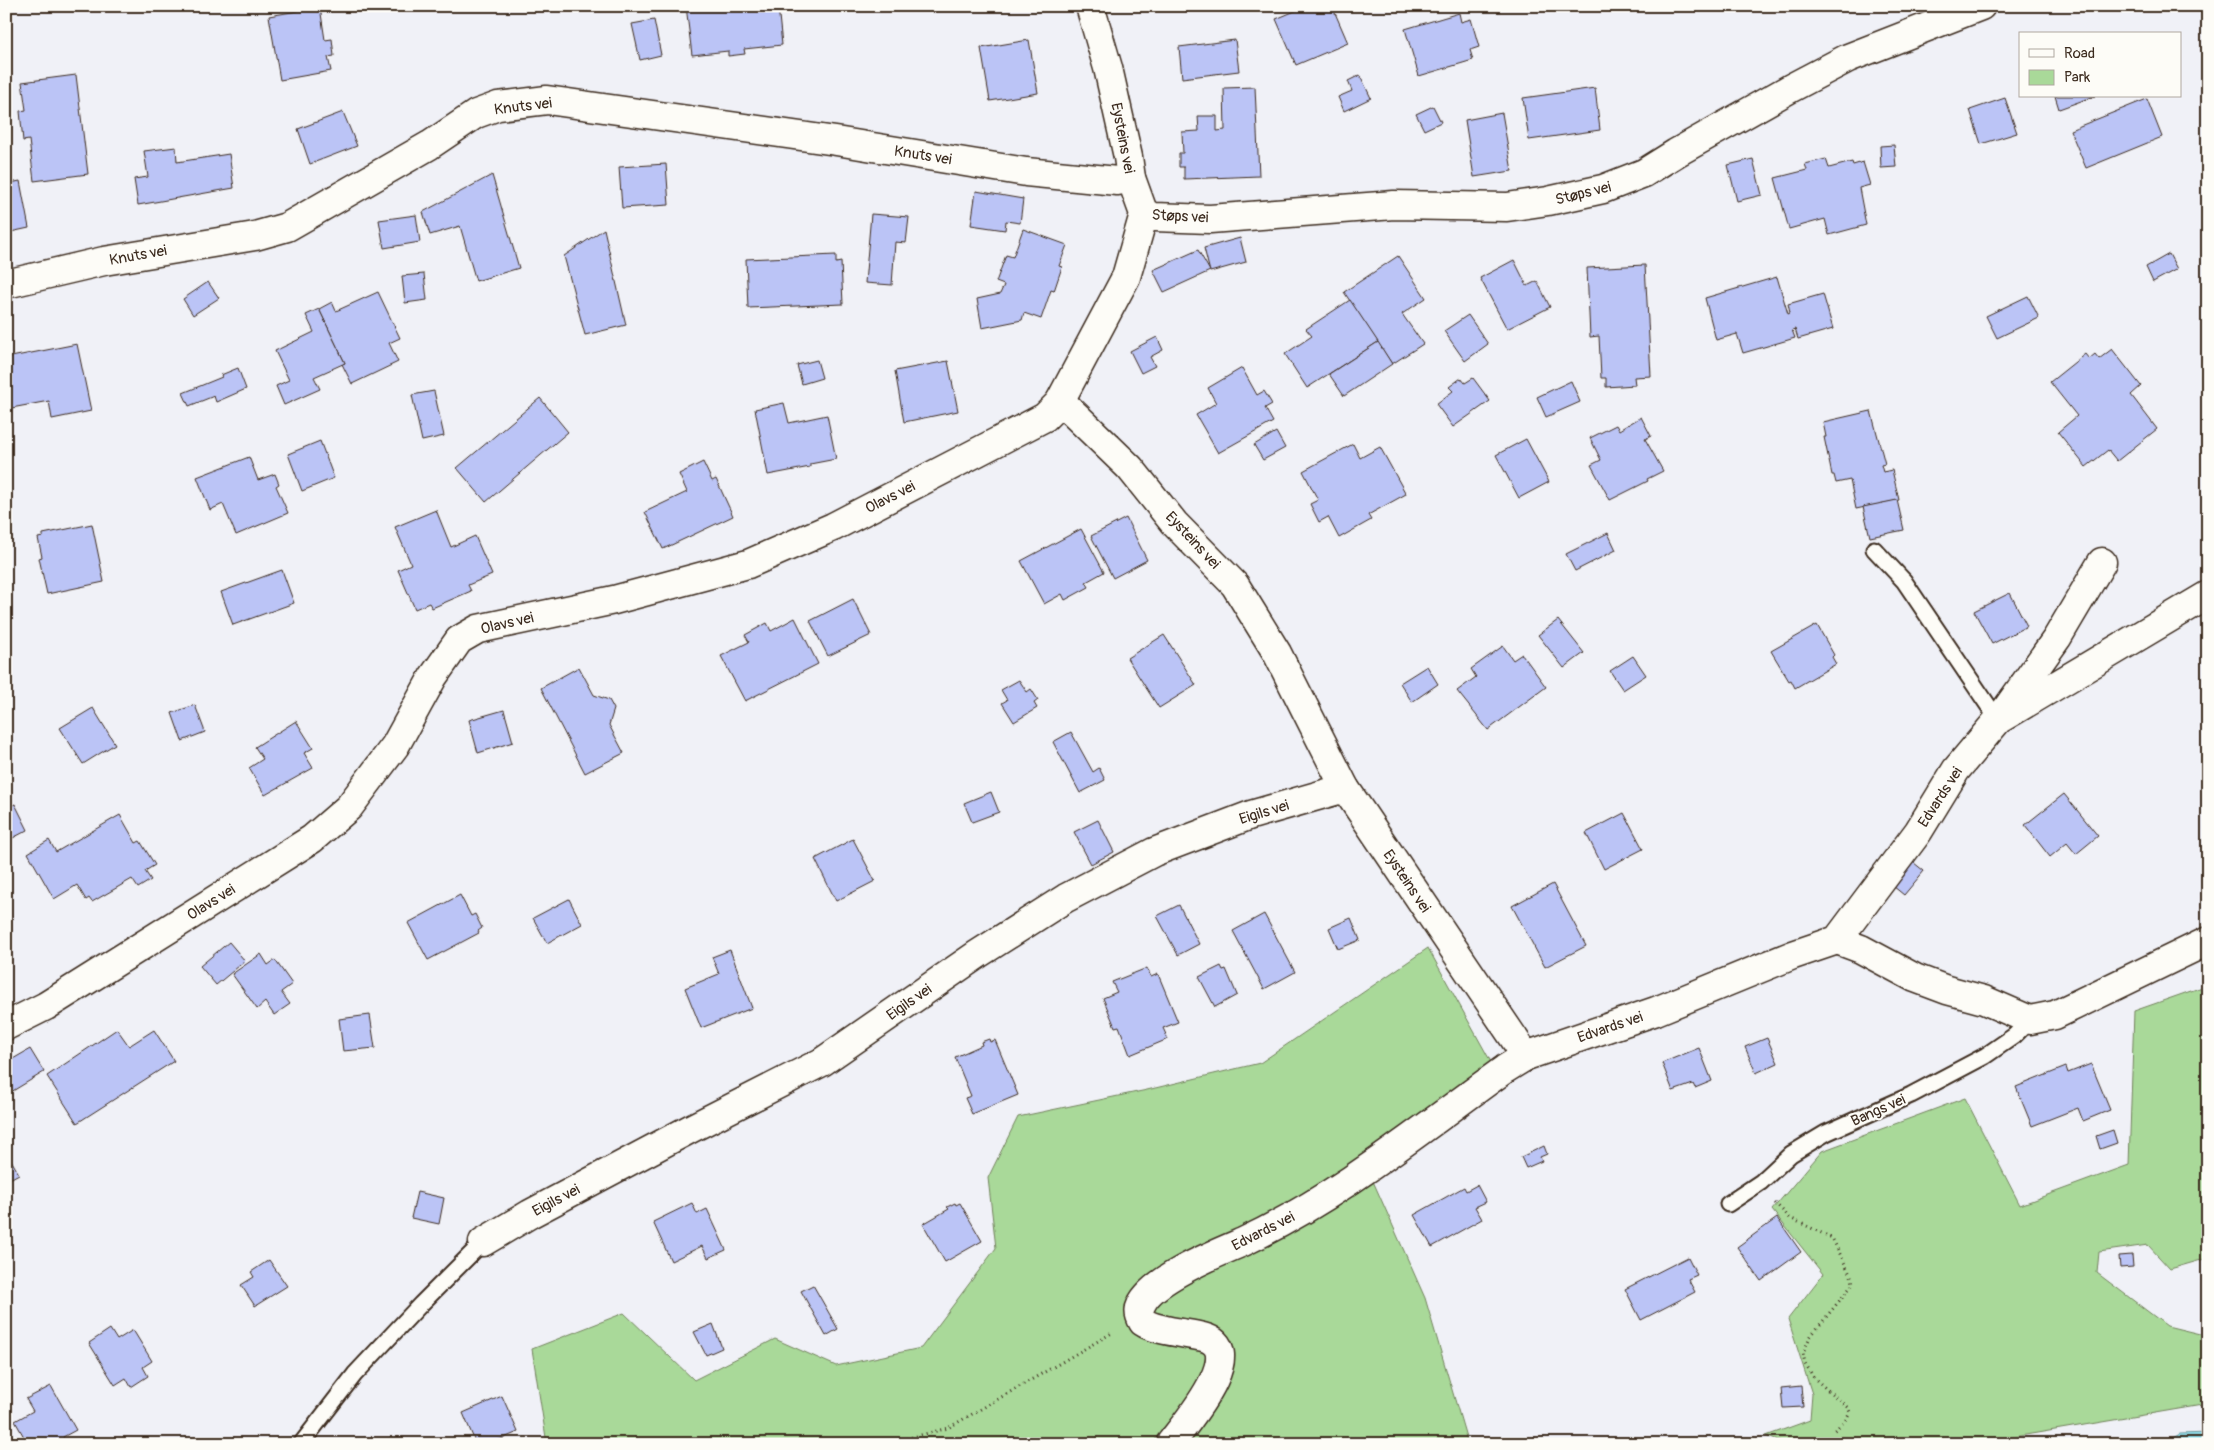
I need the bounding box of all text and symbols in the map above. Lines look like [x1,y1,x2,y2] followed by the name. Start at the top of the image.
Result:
[2019,32,2182,98] legend
[2064,44,2095,63] text: Road
[2064,68,2091,87] text: Park
[493,93,553,119] street label: Knuts vei
[1106,101,1139,175] street label: Eysteins vei
[893,142,953,169] street label: Knuts vei
[1553,177,1613,210] street label: Støps vei
[1151,206,1209,227] street label: Støps vei
[108,241,169,270] street label: Knuts vei
[862,477,919,518] street label: Olavs vei
[1161,508,1224,573] street label: Eysteins vei
[479,608,536,639] street label: Olavs vei
[1914,763,1967,831] street label: Edvards vei
[1237,796,1292,829] street label: Eigils vei
[1379,846,1435,917] street label: Eysteins vei
[183,880,239,925] street label: Olavs vei
[883,980,936,1025] street label: Eigils vei
[1575,1007,1646,1048] street label: Edvards vei
[1848,1090,1909,1131] street label: Bangs vei
[529,1180,584,1221] street label: Eigils vei
[1229,1207,1298,1255] street label: Edvards vei

